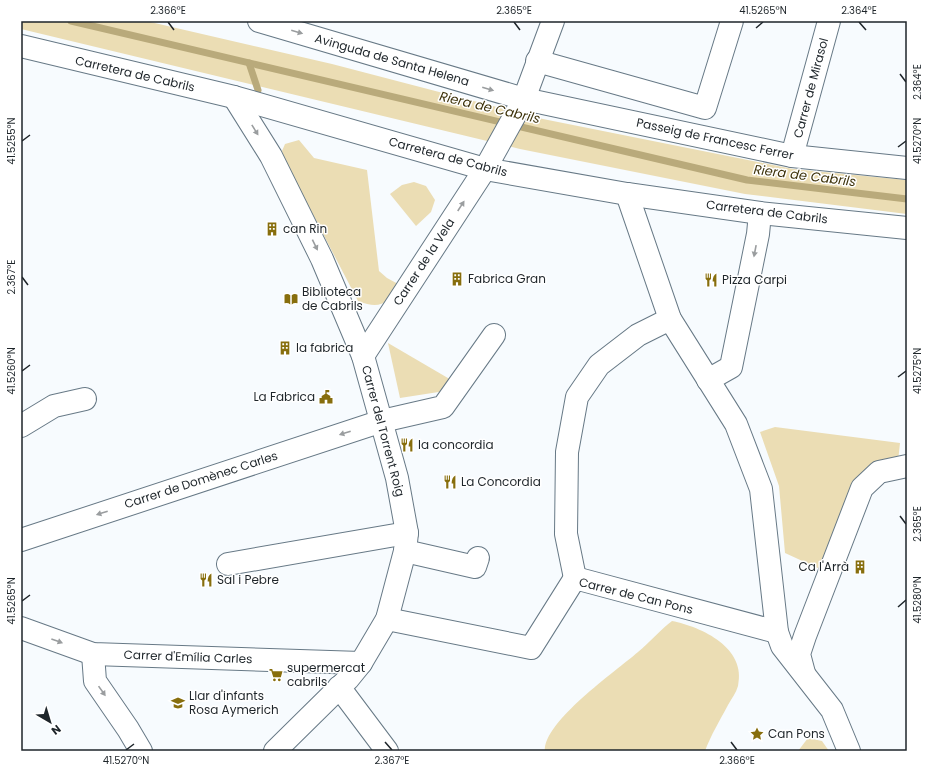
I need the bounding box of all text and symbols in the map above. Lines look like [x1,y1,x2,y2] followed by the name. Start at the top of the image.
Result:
[150,3,186,18] text: 2.366°E
[496,3,532,18] text: 2.365°E
[739,3,787,18] text: 41.5265°N
[841,3,877,18] text: 2.364°E
[291,29,303,35] one-way arrow
[313,29,471,90] street label: Avinguda de Santa Helena
[789,36,832,140] street label: Carrer de Mirasol
[74,51,197,96] street label: Carretera de Cabrils
[910,64,925,100] text: 2.364°E
[483,86,495,92] one-way arrow
[438,87,542,128] water label: Riera de Cabrils
[635,114,796,164] street label: Passeig de Francesc Ferrer
[4,117,19,165] text: 41.5255°N
[910,118,925,164] text: 41.5270°N
[251,124,258,136] one-way arrow
[387,132,509,181] street label: Carretera de Cabrils
[753,160,857,191] water label: Riera de Cabrils
[705,196,829,227] street label: Carretera de Cabrils
[457,201,465,211] one-way arrow
[389,215,458,309] street label: Carrer de la Vela
[283,220,327,237] place label: can Rin
[264,221,280,237] building icon: can Rin
[312,239,318,251] one-way arrow
[751,245,757,258] one-way arrow
[4,260,19,294] text: 2.367°E
[468,270,546,287] place label: Fabrica Gran
[449,271,465,287] building icon: Fabrica Gran
[722,271,787,288] place label: Pizza Carpi
[703,272,719,288] restaurant icon: Pizza Carpi
[302,283,363,314] place label: Biblioteca de Cabrils
[283,291,299,307] library icon: Biblioteca de Cabrils
[296,339,353,356] place label: la fabrica
[277,340,293,356] building icon: la fabrica
[4,347,19,395] text: 41.5260°N
[910,348,925,394] text: 41.5275°N
[358,363,409,498] street label: Carrer del Torrent Roig
[253,388,315,405] place label: La Fabrica
[318,389,334,405] public building icon: La Fabrica
[338,430,350,436] one-way arrow
[418,436,494,453] place label: la concordia
[399,437,415,453] restaurant icon: la concordia
[122,447,280,512] street label: Carrer de Domènec Carles
[461,473,541,490] place label: La Concordia
[442,474,458,490] restaurant icon: La Concordia
[910,506,925,542] text: 2.365°E
[95,511,107,517] one-way arrow
[798,558,849,575] place label: Ca l'Arrà
[852,559,868,575] building icon: Ca l'Arrà
[217,571,279,588] place label: Sal i Pebre
[198,572,214,588] restaurant icon: Sal i Pebre
[577,573,695,618] street label: Carrer de Can Pons
[910,576,925,624] text: 41.5280°N
[4,577,19,625] text: 41.5265°N
[51,638,63,644] one-way arrow
[123,646,253,667] street label: Carrer d'Emília Carles
[287,659,365,690] place label: supermercat cabrils
[268,667,284,683] supermarket icon: supermercat cabrils
[98,686,106,696] one-way arrow
[189,687,279,718] place label: Llar d'infants Rosa Aymerich
[170,695,186,711] school or university icon: Llar d'infants Rosa Aymerich
[30,702,70,742] north arrow
[48,721,64,739] text: N
[768,725,825,742] place label: Can Pons
[749,726,765,742] place icon: Can Pons
[103,753,149,768] text: 41.5270°N
[375,753,409,768] text: 2.367°E
[719,753,755,768] text: 2.366°E

